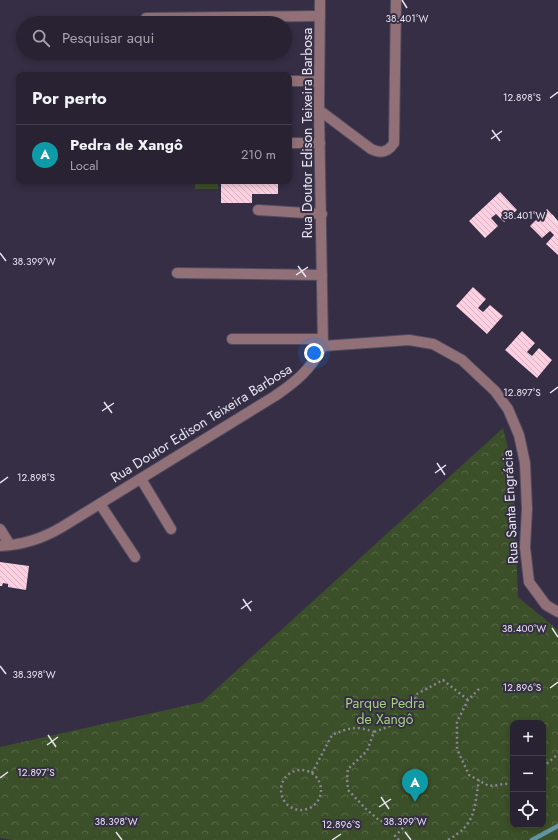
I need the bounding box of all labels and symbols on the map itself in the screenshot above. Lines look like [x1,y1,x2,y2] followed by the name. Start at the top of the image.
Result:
[386,11,428,26] text: 38.401°W
[297,28,317,238] street label: Rua Doutor Edison Teixeira Barbosa
[503,90,542,105] text: 12.898°S
[503,208,545,223] text: 38.401°W
[12,254,56,269] text: 38.399°W
[304,343,324,363] your location
[106,359,296,487] street label: Rua Doutor Edison Teixeira Barbosa
[503,385,541,400] text: 12.897°S
[497,450,523,564] street label: Rua Santa Engrácia
[17,470,56,485] text: 12.898°S
[502,621,546,636] text: 38.400°W
[12,667,56,682] text: 38.398°W
[503,680,542,695] text: 12.896°S
[345,693,425,729] park label: Parque Pedra de Xangô
[17,765,55,780] text: 12.897°S
[402,769,428,802] pin: A
[94,814,138,829] text: 38.398°W
[383,814,427,829] text: 38.399°W
[322,817,361,832] text: 12.896°S

